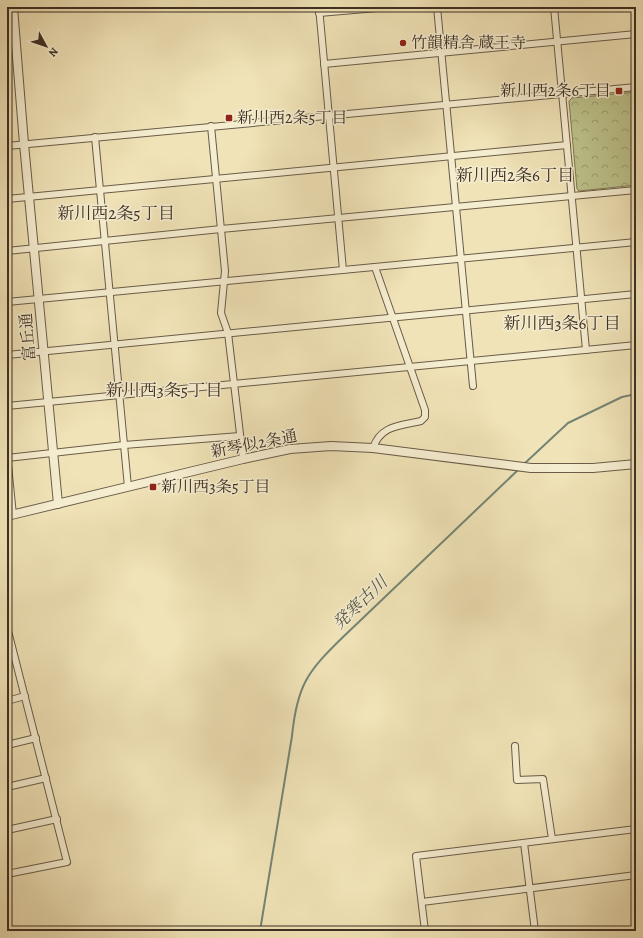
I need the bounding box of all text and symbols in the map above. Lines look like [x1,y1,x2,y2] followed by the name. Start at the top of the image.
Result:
[26,26,66,66] north arrow
[411,32,526,54] place label: 竹韻精舎 蔵王寺
[398,38,408,48] marker: 竹韻精舎 蔵王寺
[45,44,62,60] text: N
[500,80,611,102] place label: 新川西2条6丁目
[614,86,624,96] marker: 新川西2条6丁目
[237,107,347,129] place label: 新川西2条5丁目
[224,113,234,123] marker: 新川西2条5丁目
[456,164,574,187] district label: 新川西2条6丁目
[57,202,175,225] district label: 新川西2条5丁目
[15,312,41,362] street label: 富丘通
[504,312,620,335] district label: 新川西3条6丁目
[106,379,222,402] district label: 新川西3条5丁目
[209,425,299,463] street label: 新琴似2条通
[161,476,271,498] place label: 新川西3条5丁目
[148,482,158,492] marker: 新川西3条5丁目
[328,570,394,635] water label: 発寒古川

